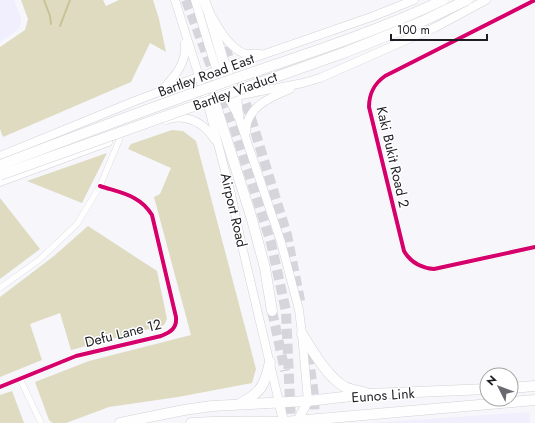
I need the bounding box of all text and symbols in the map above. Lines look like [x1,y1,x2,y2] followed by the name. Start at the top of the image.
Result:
[391,16,487,42] scale bar
[397,21,430,39] text: 100 m
[155,48,258,102] street label: Bartley Road East
[190,66,280,115] street label: Bartley Viaduct
[372,104,414,210] street label: Kaki Bukit Road 2
[216,171,252,249] street label: Airport Road
[83,314,163,352] street label: Defu Lane 12
[479,367,519,407] north arrow
[483,372,500,389] text: N
[351,383,416,407] street label: Eunos Link

